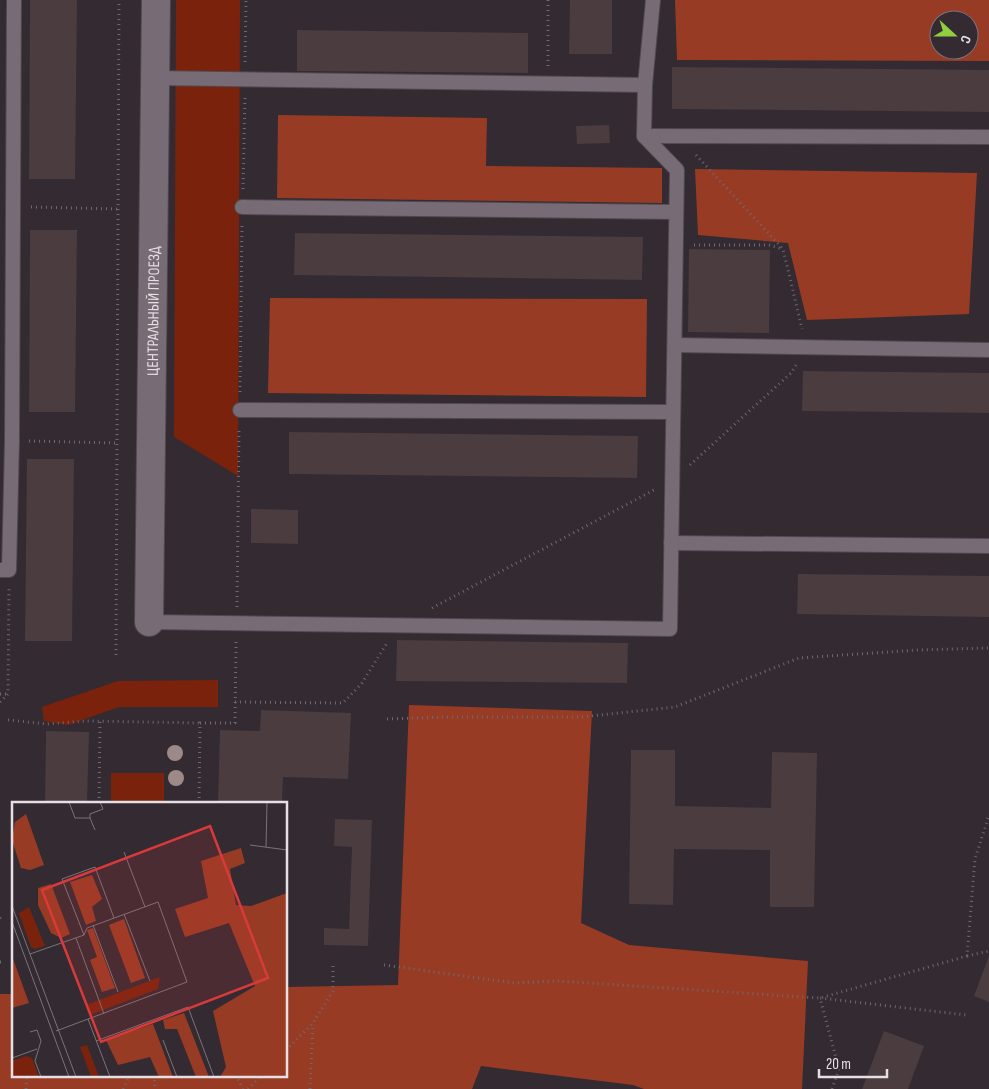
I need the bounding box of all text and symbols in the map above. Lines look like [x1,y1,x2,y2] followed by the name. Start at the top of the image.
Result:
[929,10,979,60] north arrow
[956,33,975,46] text: С
[144,246,164,376] street label: ЦЕНТРАЛЬНЫЙ ПРОЕЗД
[12,802,288,1076] inset map
[819,1046,886,1078] scale bar
[826,1055,851,1074] text: 20 m

